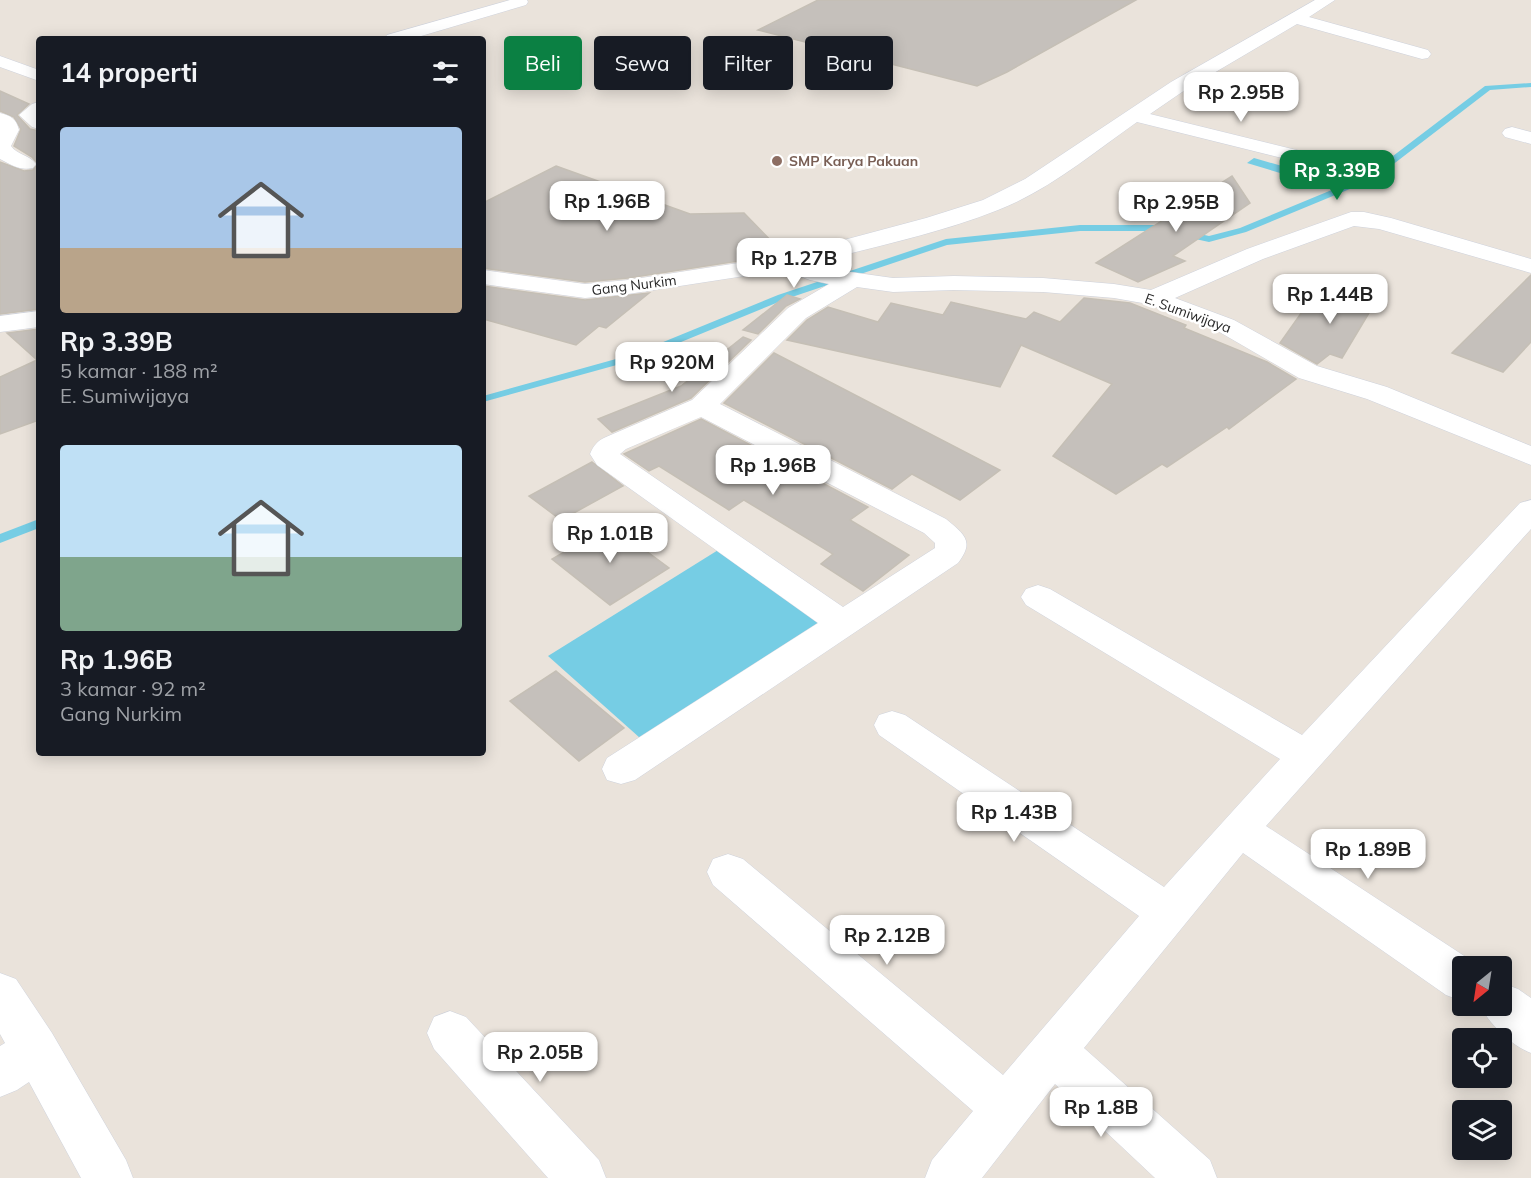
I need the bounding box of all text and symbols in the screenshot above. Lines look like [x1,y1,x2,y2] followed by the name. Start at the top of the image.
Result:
[504,36,582,90] chip: Beli
[594,36,691,90] chip: Sewa
[703,36,793,90] chip: Filter
[805,36,893,90] chip: Baru
[60,56,198,89] text: 14 properti
[429,56,462,89] icon: filters
[1179,72,1303,123] pin: Rp 2.95B
[1198,79,1284,104] text: Rp 2.95B
[1275,150,1399,201] pin: Rp 3.39B
[789,152,918,170] place label: SMP Karya Pakuan
[770,154,784,168] marker: SMP Karya Pakuan
[1294,157,1380,182] text: Rp 3.39B
[207,166,315,274] icon: home
[545,181,669,232] pin: Rp 1.96B
[1114,182,1238,233] pin: Rp 2.95B
[564,188,650,213] text: Rp 1.96B
[1133,189,1219,214] text: Rp 2.95B
[732,238,856,289] pin: Rp 1.27B
[751,245,837,270] text: Rp 1.27B
[591,271,677,299] street label: Gang Nurkim
[1268,274,1392,325] pin: Rp 1.44B
[1287,281,1373,306] text: Rp 1.44B
[1142,289,1234,337] street label: E. Sumiwijaya
[60,325,173,358] text: Rp 3.39B
[617,342,727,393] pin: Rp 920M
[629,349,715,374] text: Rp 920M
[60,358,218,383] text: 5 kamar · 188 m²
[60,383,189,408] text: E. Sumiwijaya
[711,445,835,496] pin: Rp 1.96B
[730,452,816,477] text: Rp 1.96B
[207,484,315,592] icon: home
[548,513,672,564] pin: Rp 1.01B
[567,520,653,545] text: Rp 1.01B
[60,643,173,676] text: Rp 1.96B
[60,676,206,701] text: 3 kamar · 92 m²
[60,701,182,726] text: Gang Nurkim
[952,792,1076,843] pin: Rp 1.43B
[971,799,1057,824] text: Rp 1.43B
[1306,829,1430,880] pin: Rp 1.89B
[1325,836,1411,861] text: Rp 1.89B
[825,915,949,966] pin: Rp 2.12B
[844,922,930,947] text: Rp 2.12B
[1452,956,1512,1016] north arrow
[1452,956,1512,1160] map controls
[1452,1028,1512,1088] button: locate
[478,1032,602,1083] pin: Rp 2.05B
[497,1039,583,1064] text: Rp 2.05B
[1046,1087,1156,1138] pin: Rp 1.8B
[1064,1094,1138,1119] text: Rp 1.8B
[1452,1100,1512,1160] button: layers

